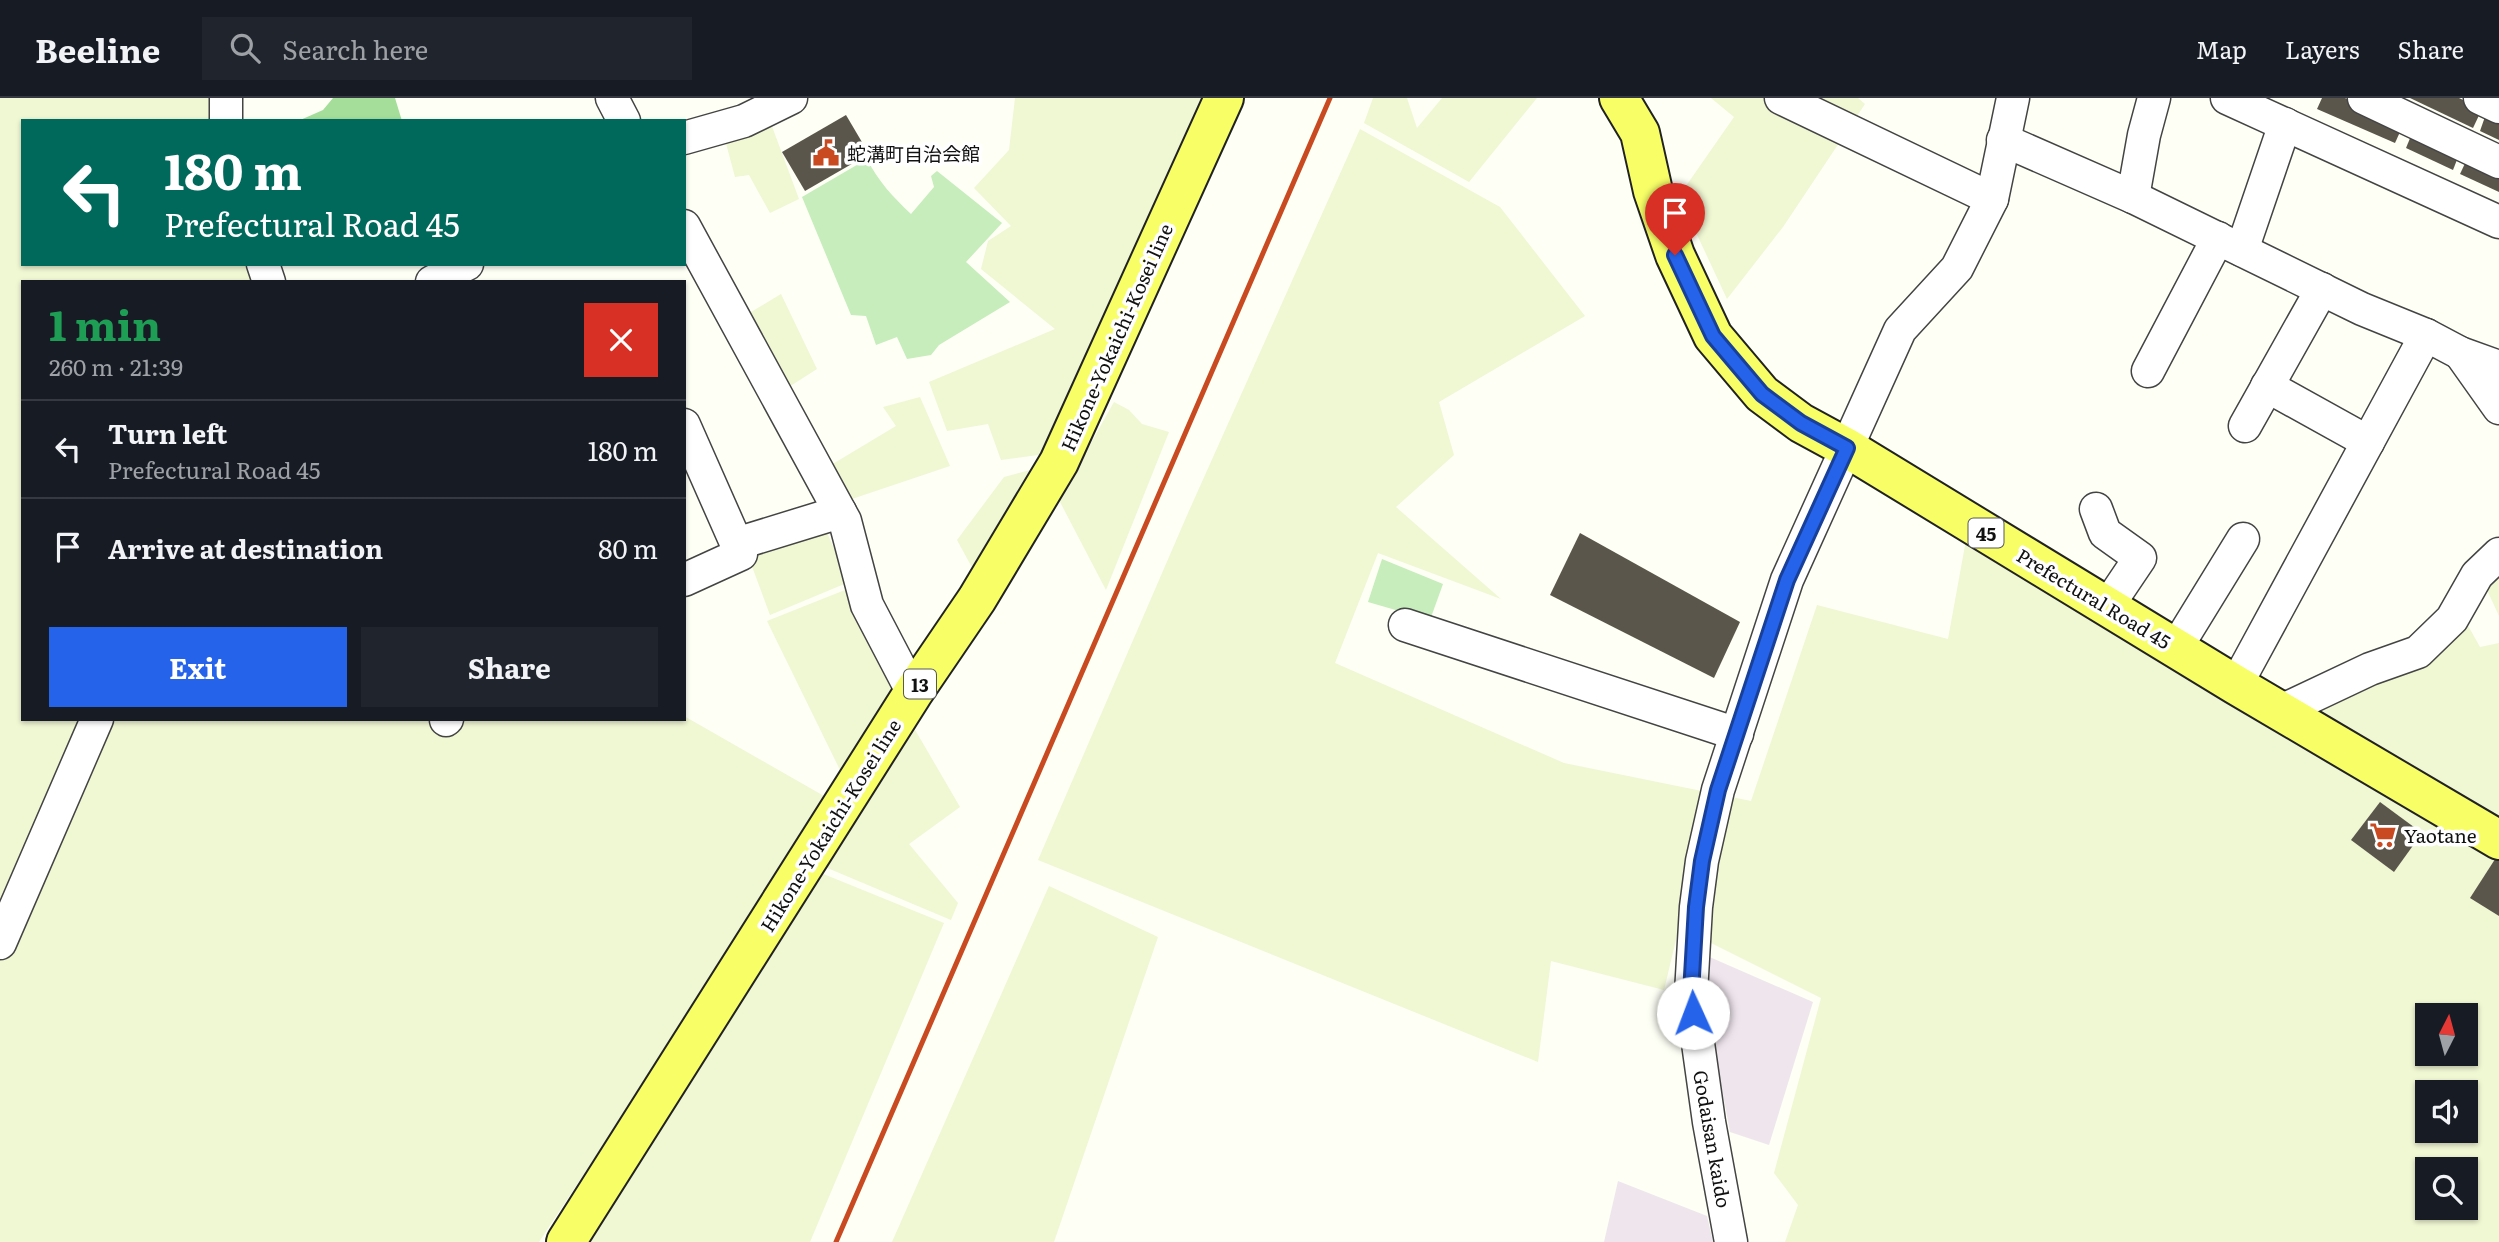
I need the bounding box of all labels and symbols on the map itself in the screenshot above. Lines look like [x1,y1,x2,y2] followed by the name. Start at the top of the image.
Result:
[811,138,841,168] public building icon: 蛇溝町自治会館
[847,139,980,167] place label: 蛇溝町自治会館
[1645,183,1705,255] pin
[1053,219,1179,455] street label: Hikone-Yokaichi-Kosei line
[1968,519,2004,548] road number: 45
[2012,541,2177,655] street label: Prefectural Road 45
[904,670,936,698] road number: 13
[753,713,907,937] street label: Hikone-Yokaichi-Kosei line
[2368,820,2398,850] supermarket icon: Yaotane
[2404,821,2477,849] place label: Yaotane
[1656,976,1730,1050] position arrow
[2415,1003,2478,1066] north arrow
[1687,1068,1739,1210] street label: Godaisan kaido

